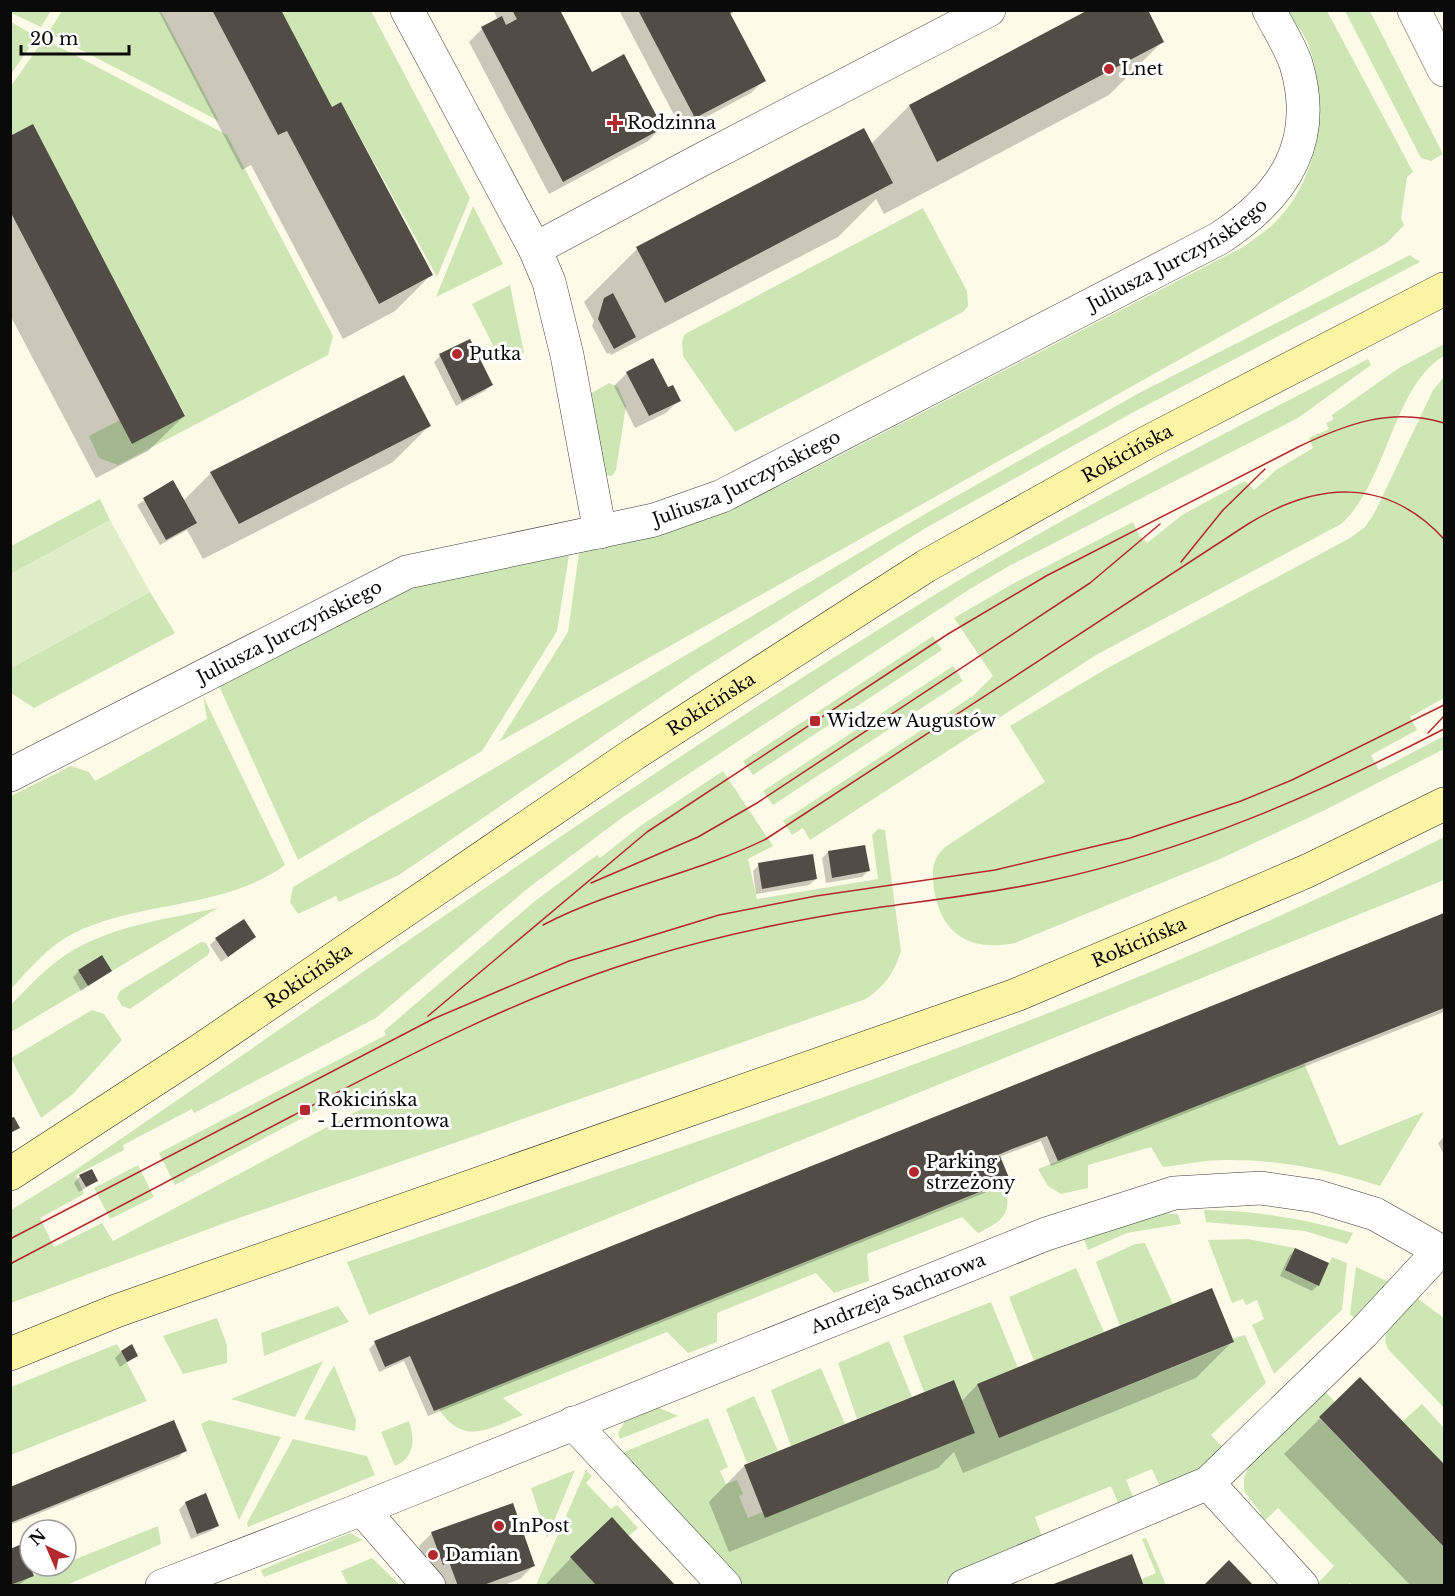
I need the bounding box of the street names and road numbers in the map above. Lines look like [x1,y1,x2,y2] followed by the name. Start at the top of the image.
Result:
[1082,194,1272,317] street label: Juliusza Jurczyńskiego
[1078,420,1177,488] street label: Rokicińska
[648,425,844,531] street label: Juliusza Jurczyńskiego
[192,576,386,689] street label: Juliusza Jurczyńskiego
[663,668,759,741] street label: Rokicińska
[1089,913,1190,972] street label: Rokicińska
[261,939,356,1014] street label: Rokicińska
[806,1249,989,1339] street label: Andrzeja Sacharowa

